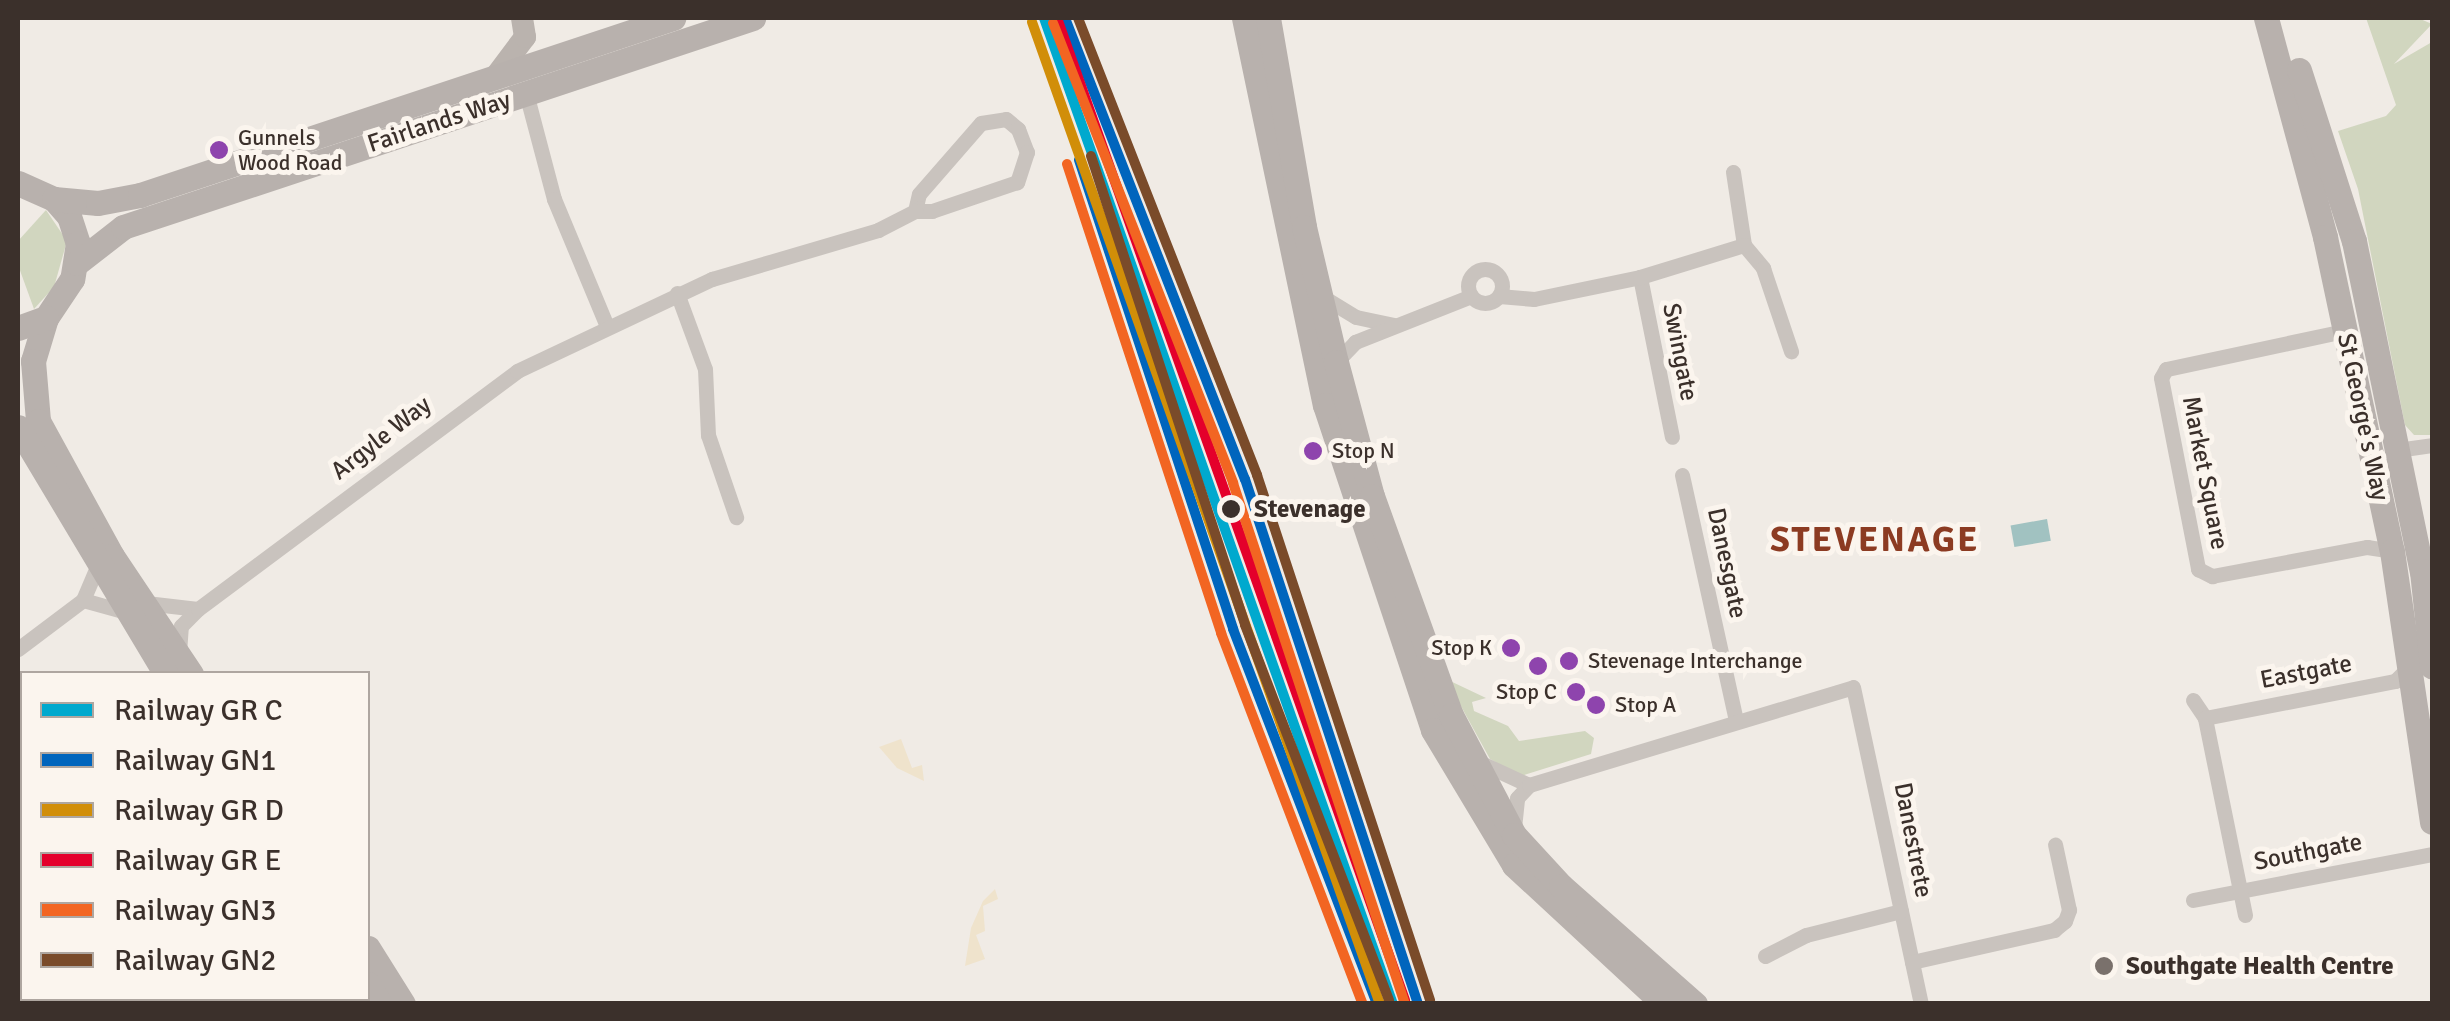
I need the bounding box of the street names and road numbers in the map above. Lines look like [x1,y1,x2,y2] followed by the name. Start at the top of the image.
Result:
[364,85,514,159] street label: Fairlands Way
[1656,301,1704,403] street label: Swingate
[2331,331,2395,503] street label: St George's Way
[325,390,437,486] street label: Argyle Way
[2175,394,2235,552] street label: Market Square
[1701,505,1753,621] street label: Danesgate
[2258,648,2354,696] street label: Eastgate
[1887,780,1939,900] street label: Danestrete
[2251,827,2365,877] street label: Southgate

